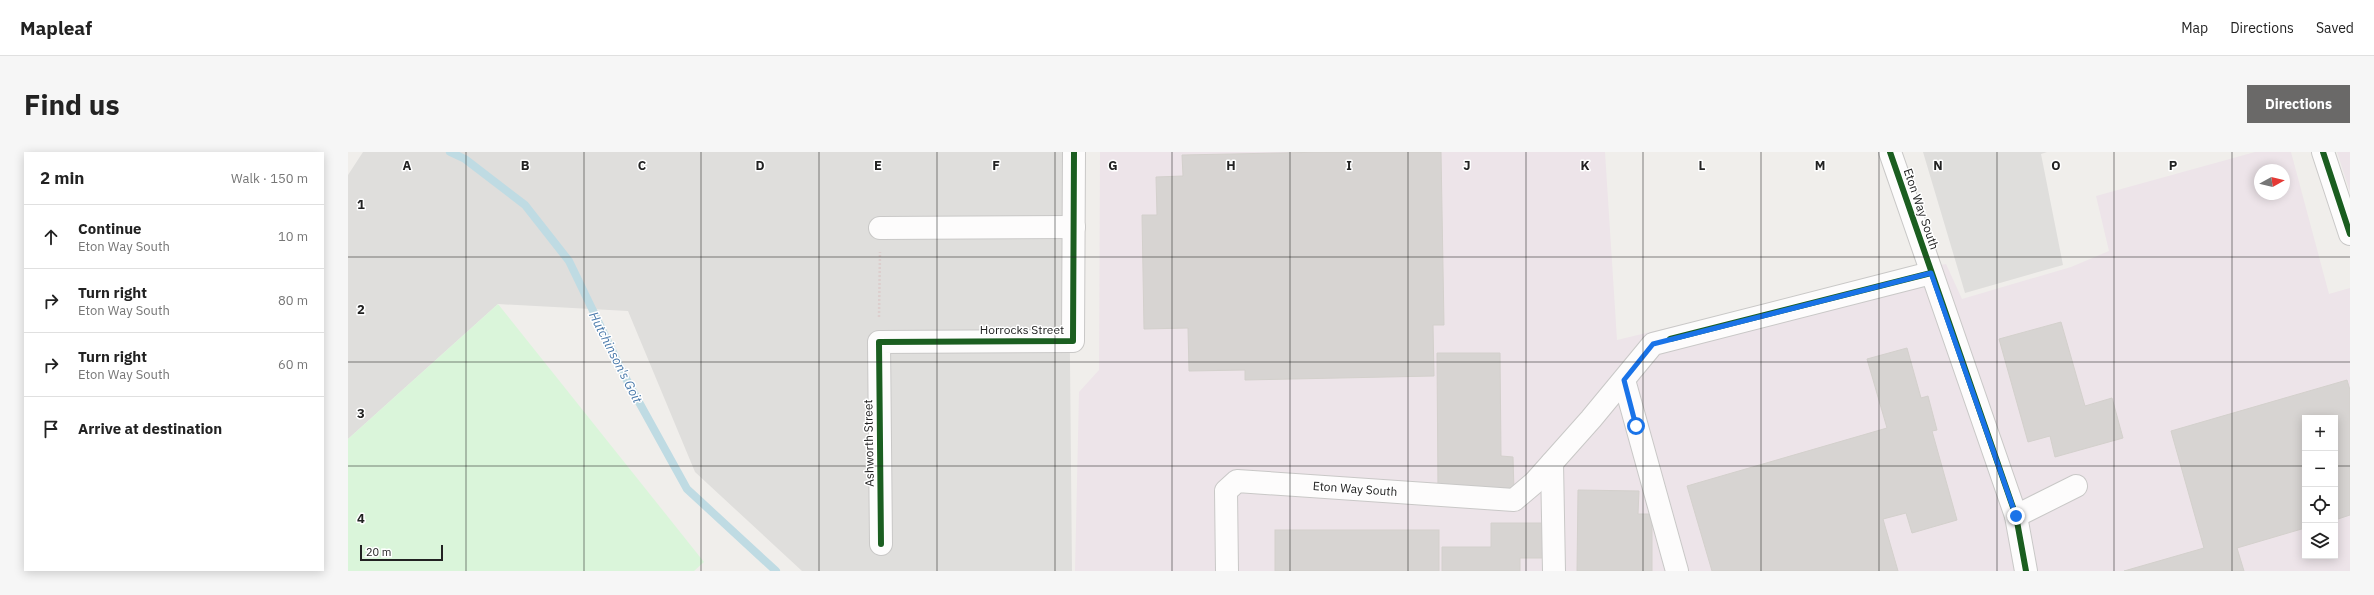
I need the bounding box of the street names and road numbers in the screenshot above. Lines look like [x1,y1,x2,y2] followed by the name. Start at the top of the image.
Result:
[1901,166,1942,251] street label: Eton Way South
[980,322,1064,337] street label: Horrocks Street
[860,399,877,487] street label: Ashworth Street
[1312,478,1398,499] street label: Eton Way South

